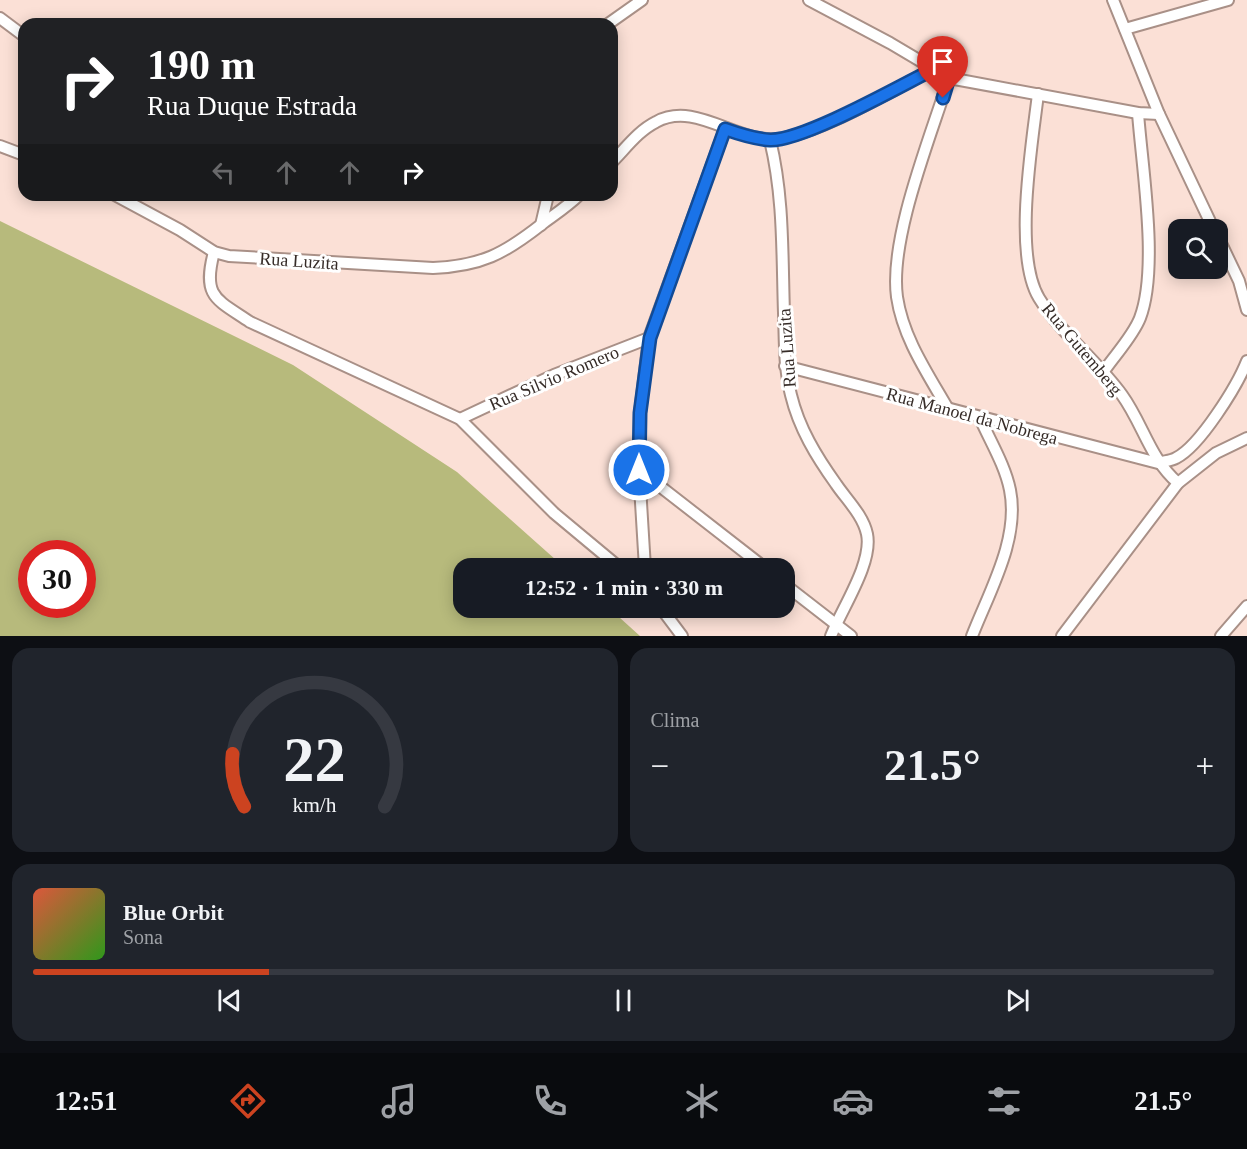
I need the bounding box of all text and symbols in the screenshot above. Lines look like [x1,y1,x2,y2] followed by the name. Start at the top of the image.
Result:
[917,36,968,98] pin
[48,42,126,120] icon: right
[147,42,256,88] text: 190 m
[926,45,959,78] icon: arrive
[147,91,357,121] text: Rua Duque Estrada
[207,156,240,189] icon: left
[270,156,303,189] icon: ahead
[333,156,366,189] icon: ahead
[396,156,429,189] icon: right
[1168,219,1228,279] map controls
[1168,219,1228,279] button: search
[259,248,339,274] street label: Rua Luzita
[1038,299,1126,399] street label: Rua Gutemberg
[774,308,800,388] street label: Rua Luzita
[486,342,622,414] street label: Rua Silvio Romero
[884,384,1060,448] street label: Rua Manoel da Nobrega
[607,438,671,502] position arrow
[18,540,96,618] speed limit sign: 30
[525,575,723,600] text: 12:52 · 1 min · 330 m
[651,709,699,731] text: Clima
[284,725,346,794] text: 22
[884,740,981,790] text: 21.5°
[651,748,669,784] text: −
[1195,748,1214,784] text: +
[293,793,337,817] text: km/h
[123,900,224,925] text: Blue Orbit
[123,926,163,948] text: Sona
[213,984,246,1017] icon: previous
[607,984,640,1017] icon: pause
[1001,984,1034,1017] icon: next
[227,1080,269,1122] icon: directions
[378,1080,420,1122] icon: music
[529,1080,571,1122] icon: phone
[681,1080,723,1122] icon: climate
[832,1080,874,1122] icon: car
[983,1080,1025,1122] icon: filters
[55,1086,118,1116] text: 12:51
[1134,1086,1192,1116] text: 21.5°

